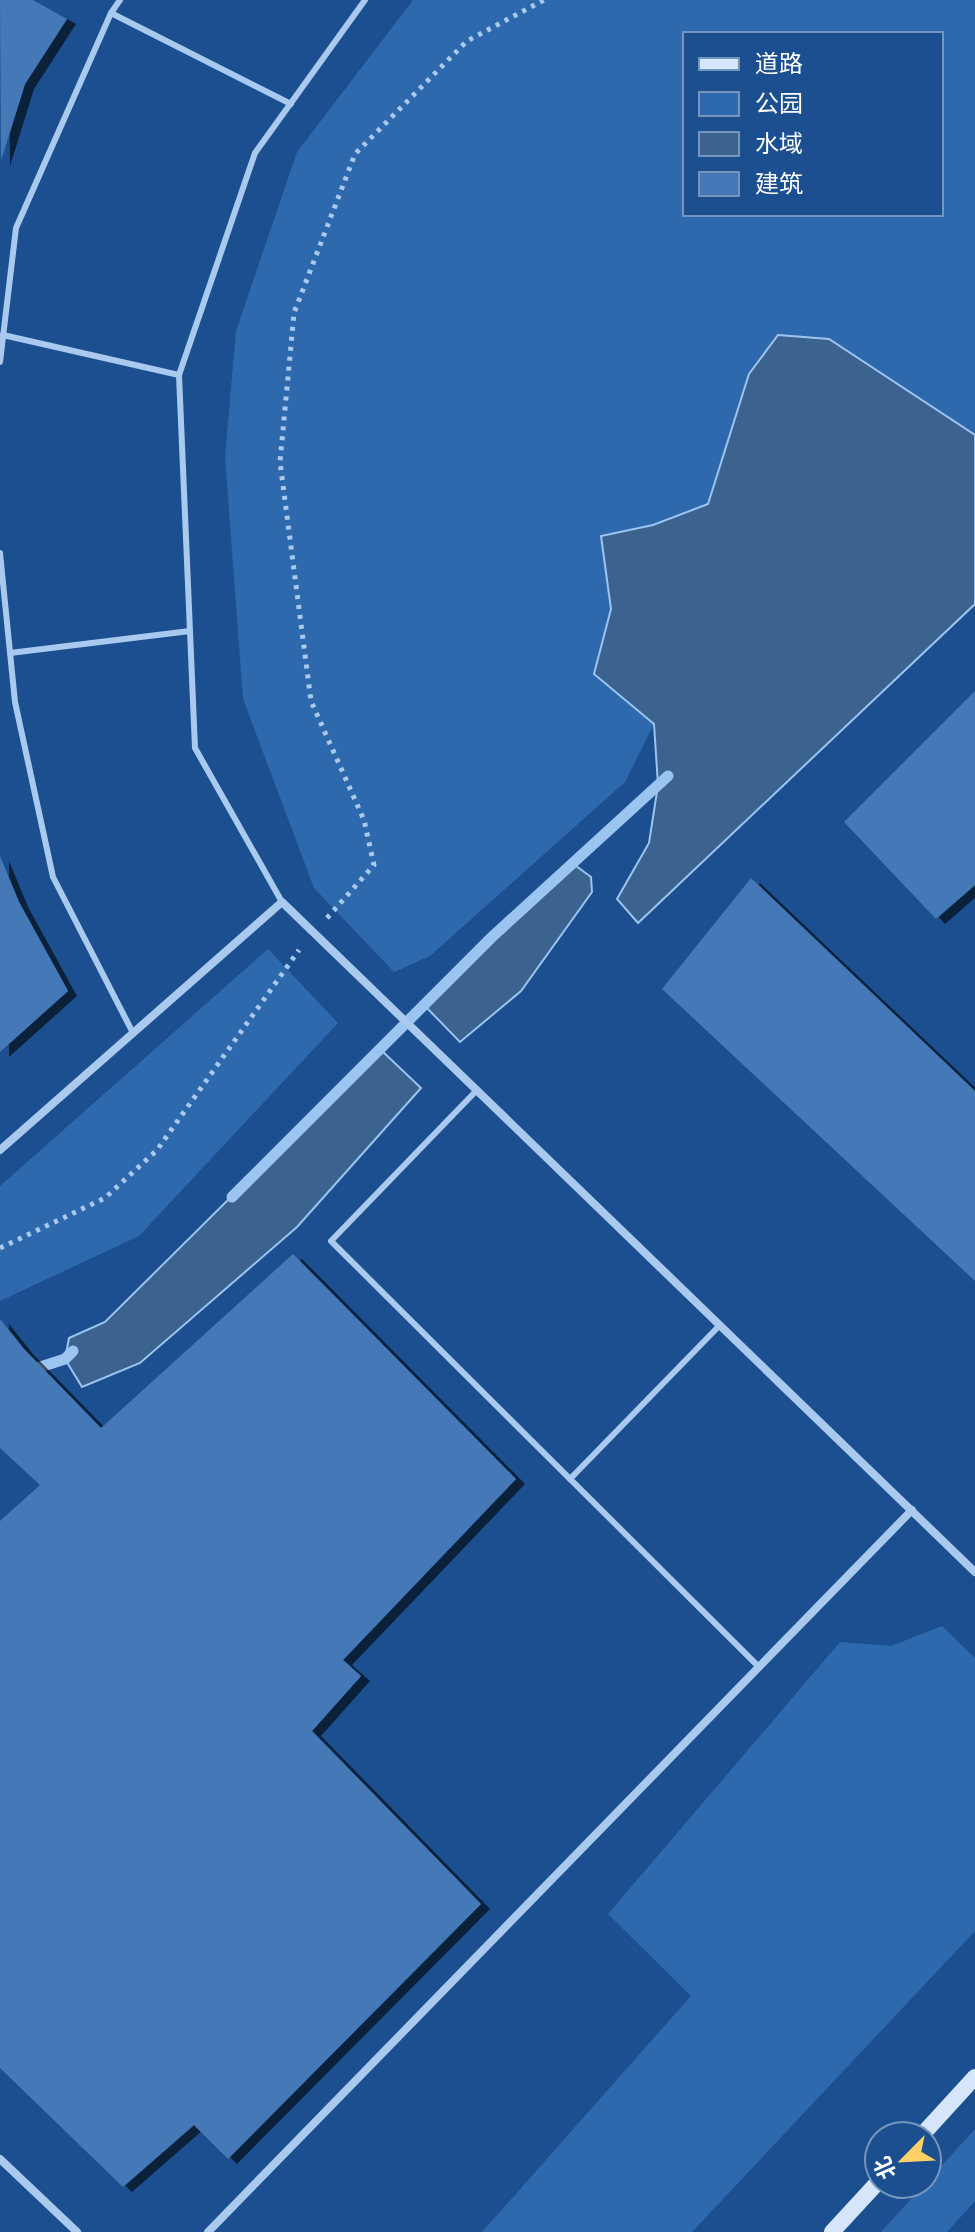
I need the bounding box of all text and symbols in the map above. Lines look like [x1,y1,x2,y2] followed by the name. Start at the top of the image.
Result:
[683,32,943,216] legend
[755,49,803,78] text: 道路
[755,89,803,118] text: 公园
[755,129,803,158] text: 水域
[755,169,803,198] text: 建筑
[863,2120,943,2200] north arrow
[868,2152,902,2183] text: 北

